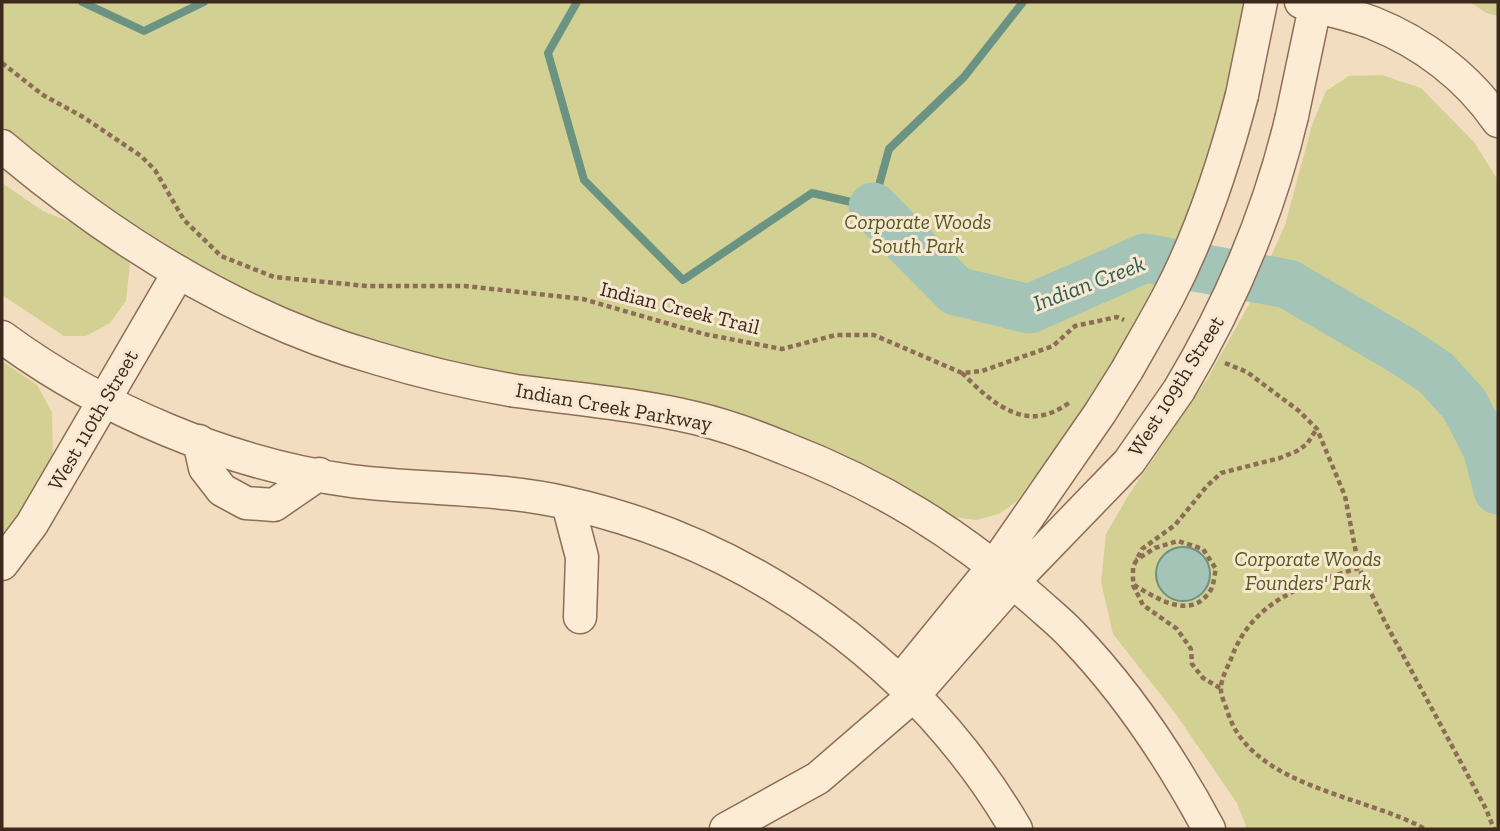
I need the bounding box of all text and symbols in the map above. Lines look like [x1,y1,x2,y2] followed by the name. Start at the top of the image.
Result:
[844,209,992,258] park label: Corporate Woods South Park
[1029,249,1149,317] water label: Indian Creek
[598,276,763,340] street label: Indian Creek Trail
[1122,311,1229,461] street label: West 109th Street
[42,345,143,494] street label: West 110th Street
[514,377,715,436] street label: Indian Creek Parkway
[1234,546,1382,595] park label: Corporate Woods Founders' Park

